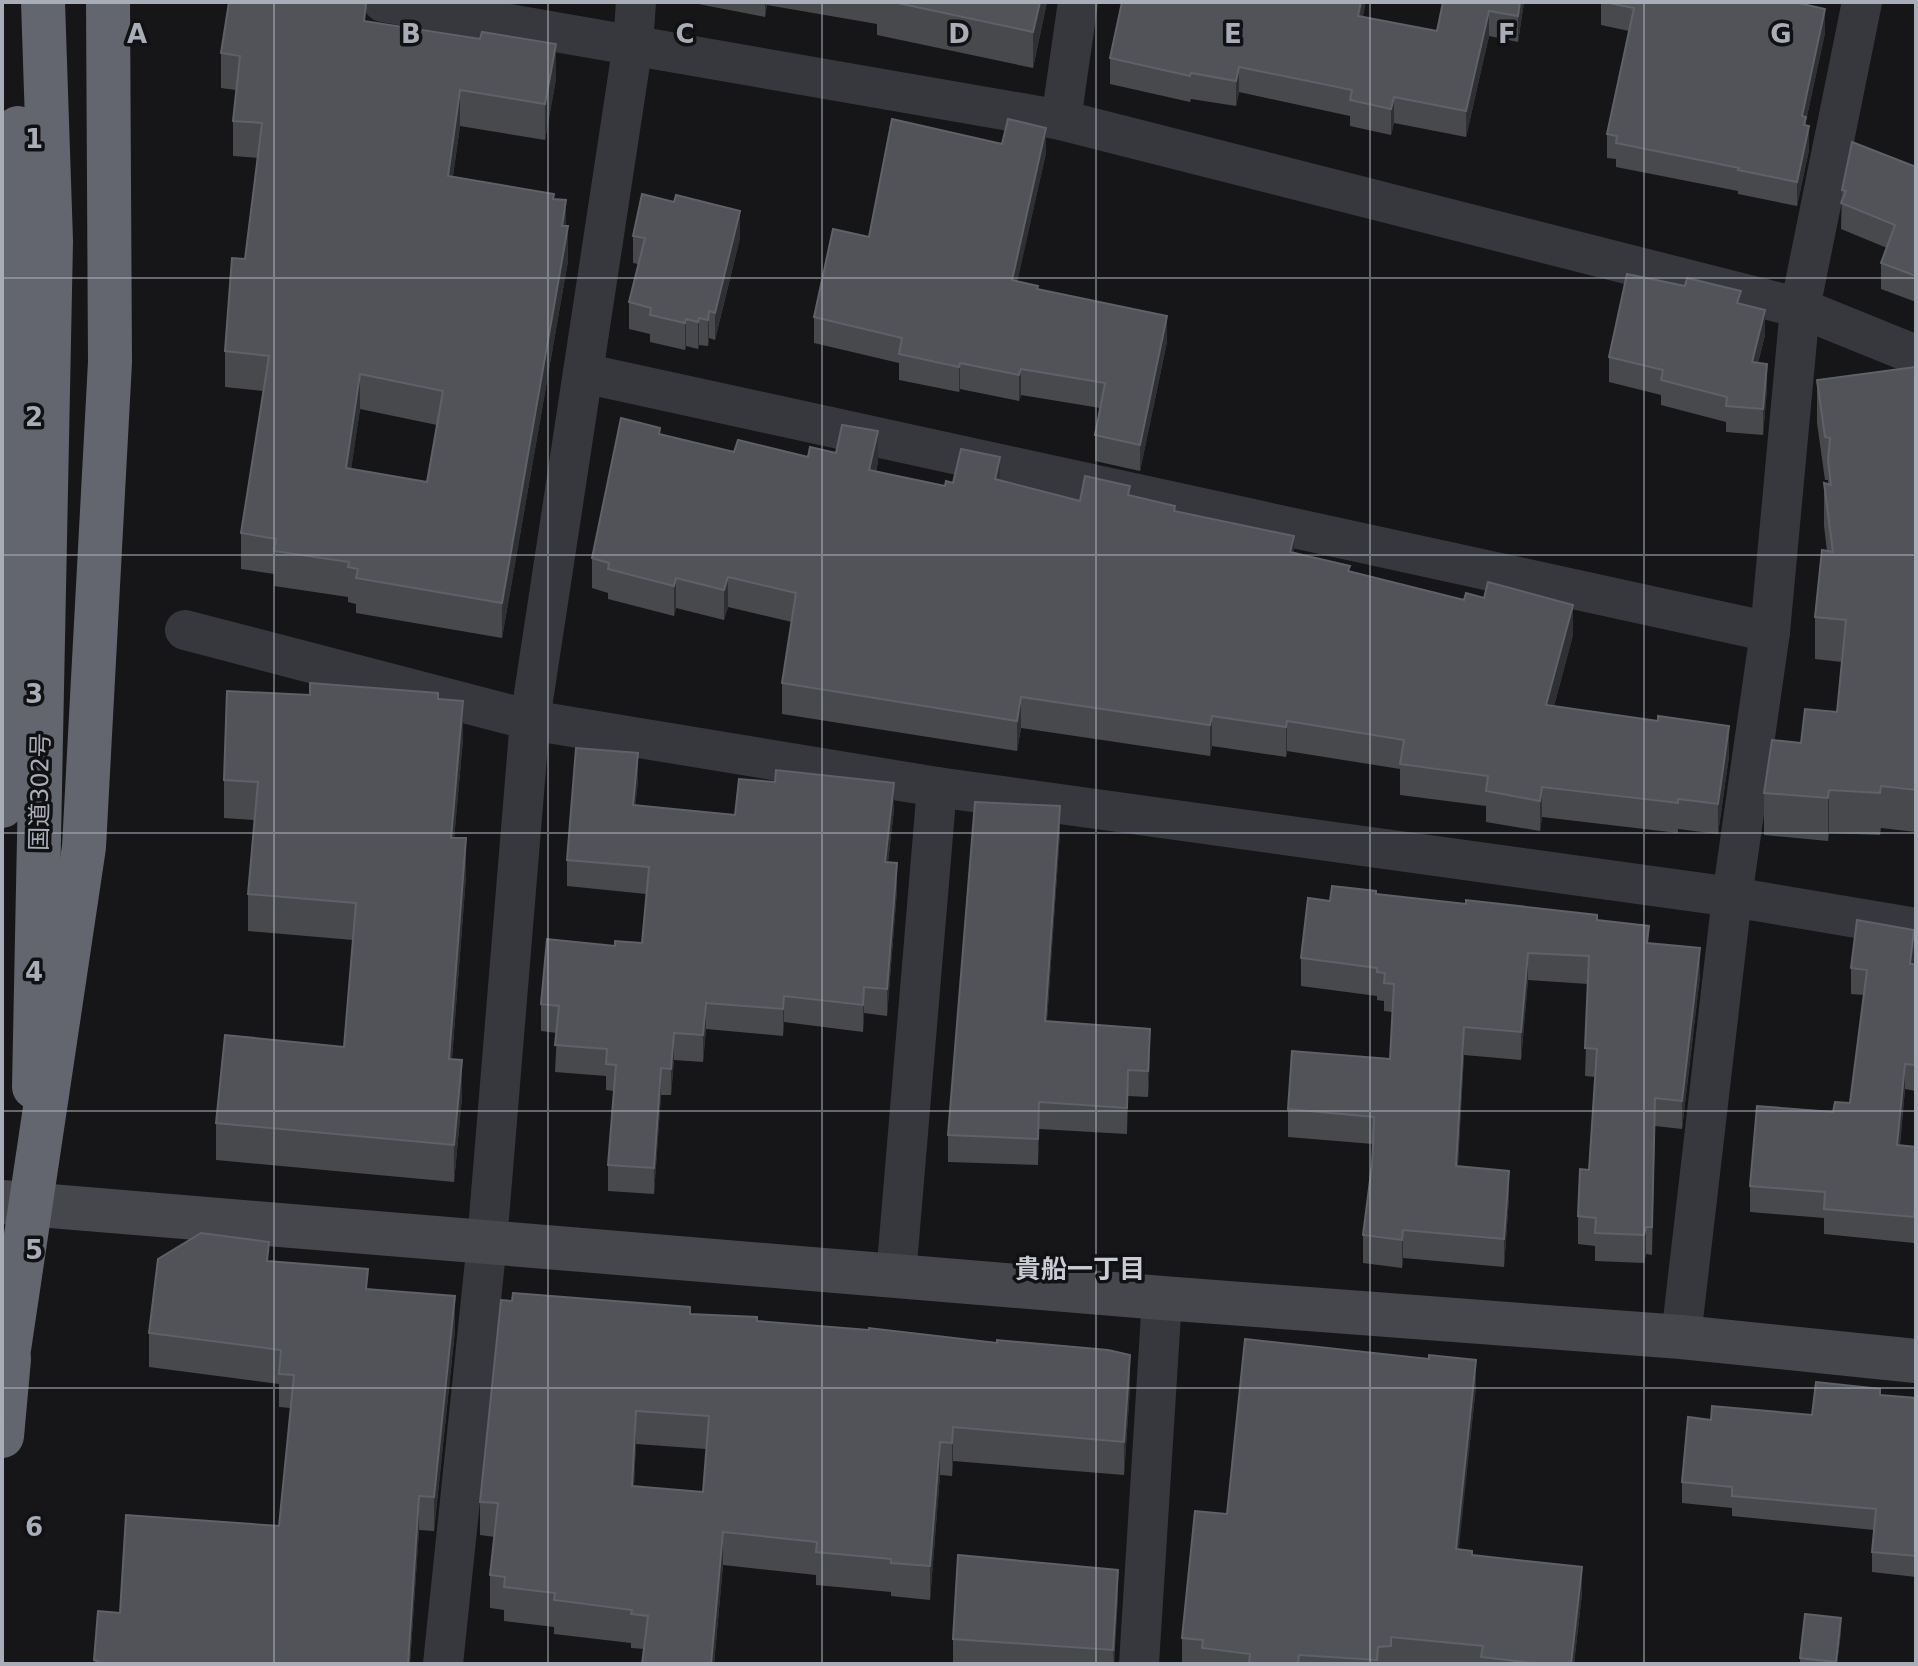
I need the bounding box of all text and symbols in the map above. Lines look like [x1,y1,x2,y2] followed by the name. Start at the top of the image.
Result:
[127,19,147,49] text: A
[401,19,421,49] text: B
[675,19,695,49] text: C
[948,19,970,49] text: D
[1224,19,1242,49] text: E
[1498,19,1516,49] text: F
[1770,19,1792,49] text: G
[25,124,43,154] text: 1
[25,402,43,432] text: 2
[25,679,43,709] text: 3
[25,733,55,851] street label: 国道302号
[25,957,43,987] text: 4
[25,1235,43,1265] text: 5
[1015,1254,1145,1284] district label: 貴船一丁目
[25,1512,43,1542] text: 6

